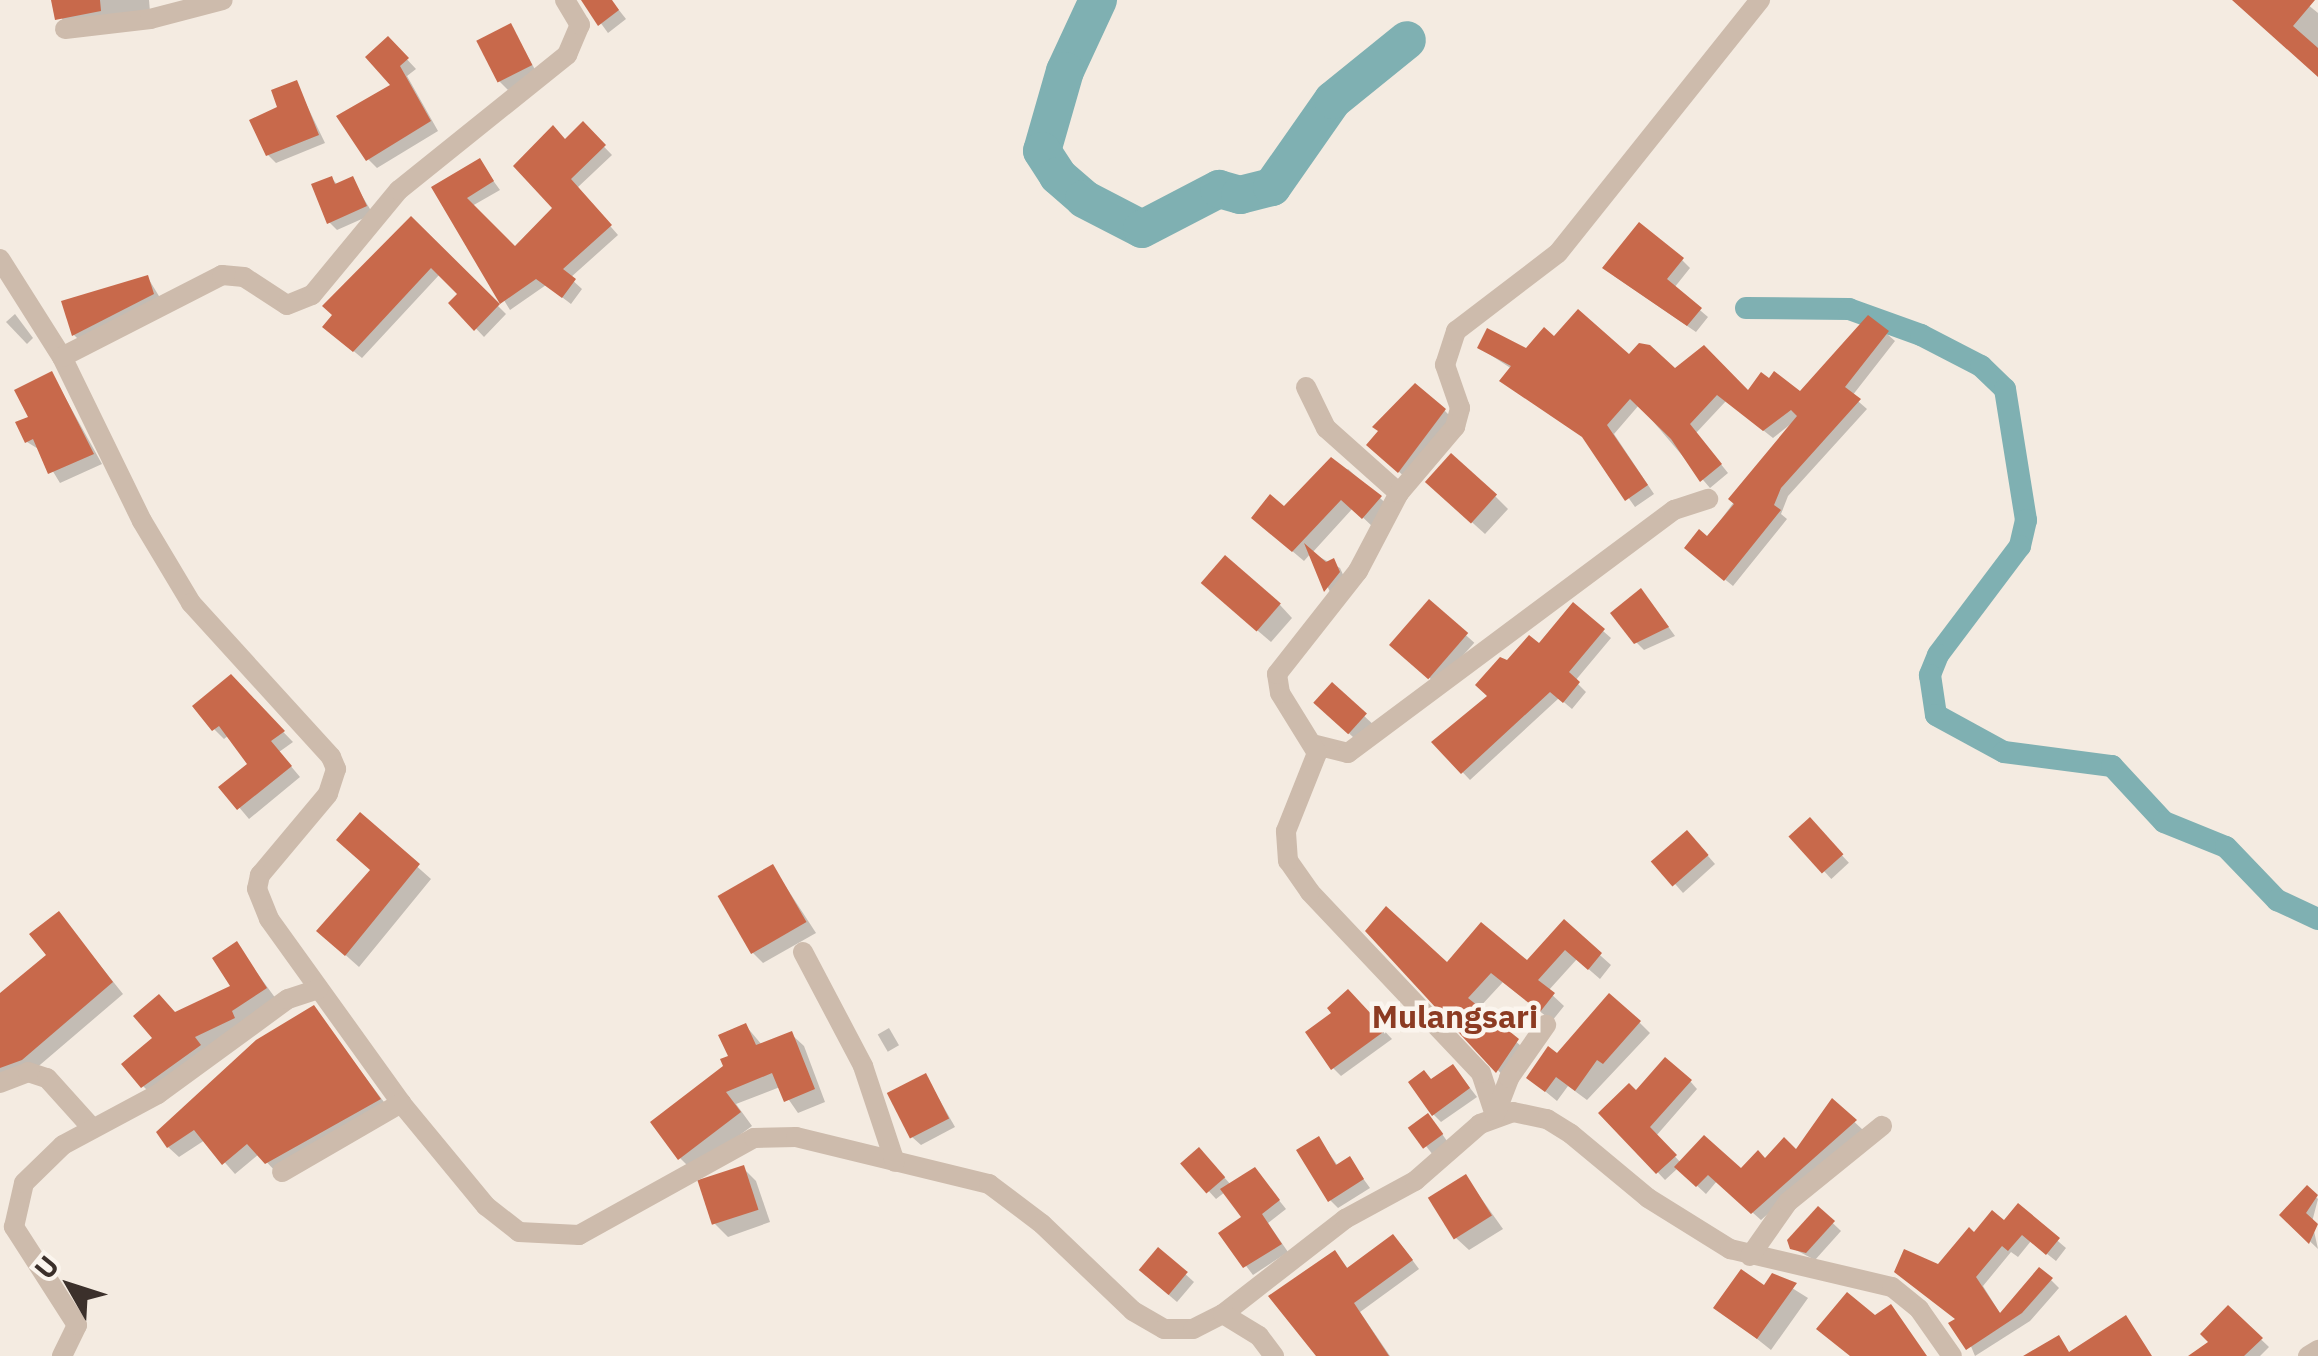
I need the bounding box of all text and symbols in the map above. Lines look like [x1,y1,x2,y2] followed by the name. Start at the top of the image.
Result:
[1372,997,1538,1035] district label: Mulangsari
[20,1236,120,1336] north arrow
[26,1248,67,1286] text: U

